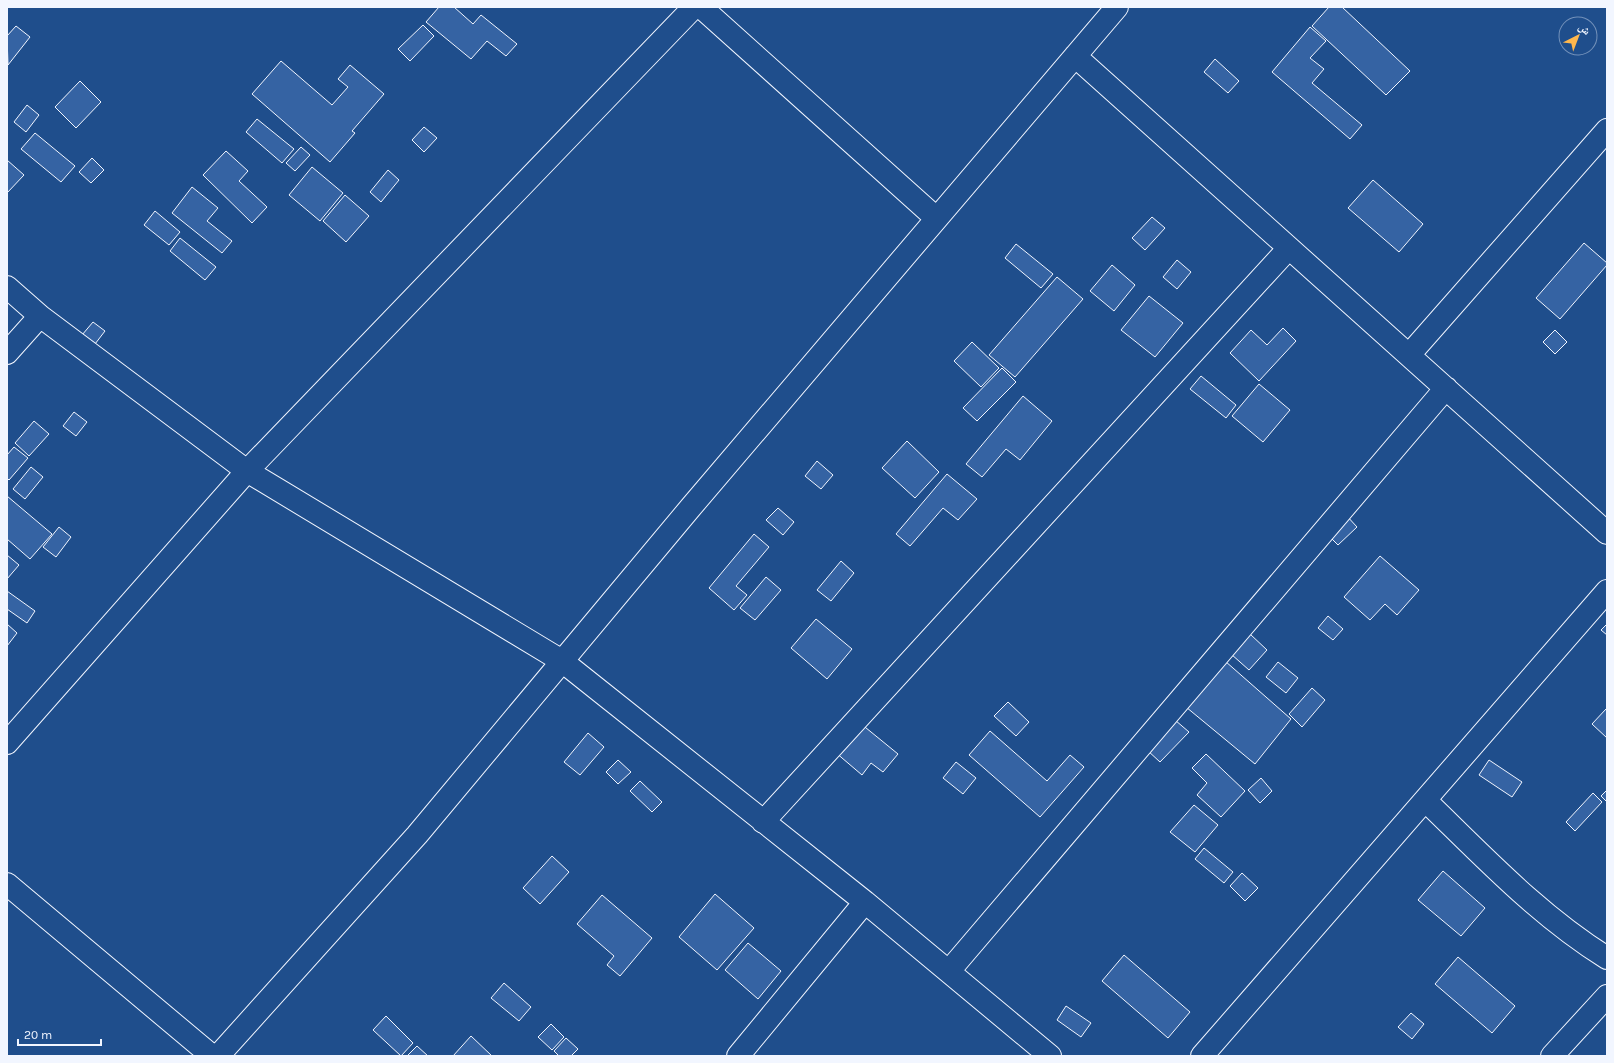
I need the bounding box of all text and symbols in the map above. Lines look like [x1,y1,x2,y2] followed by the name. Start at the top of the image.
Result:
[1558,16,1598,56] north arrow
[1575,20,1593,39] text: ش
[18,1021,101,1047] scale bar
[24,1028,52,1042] text: 20 m

